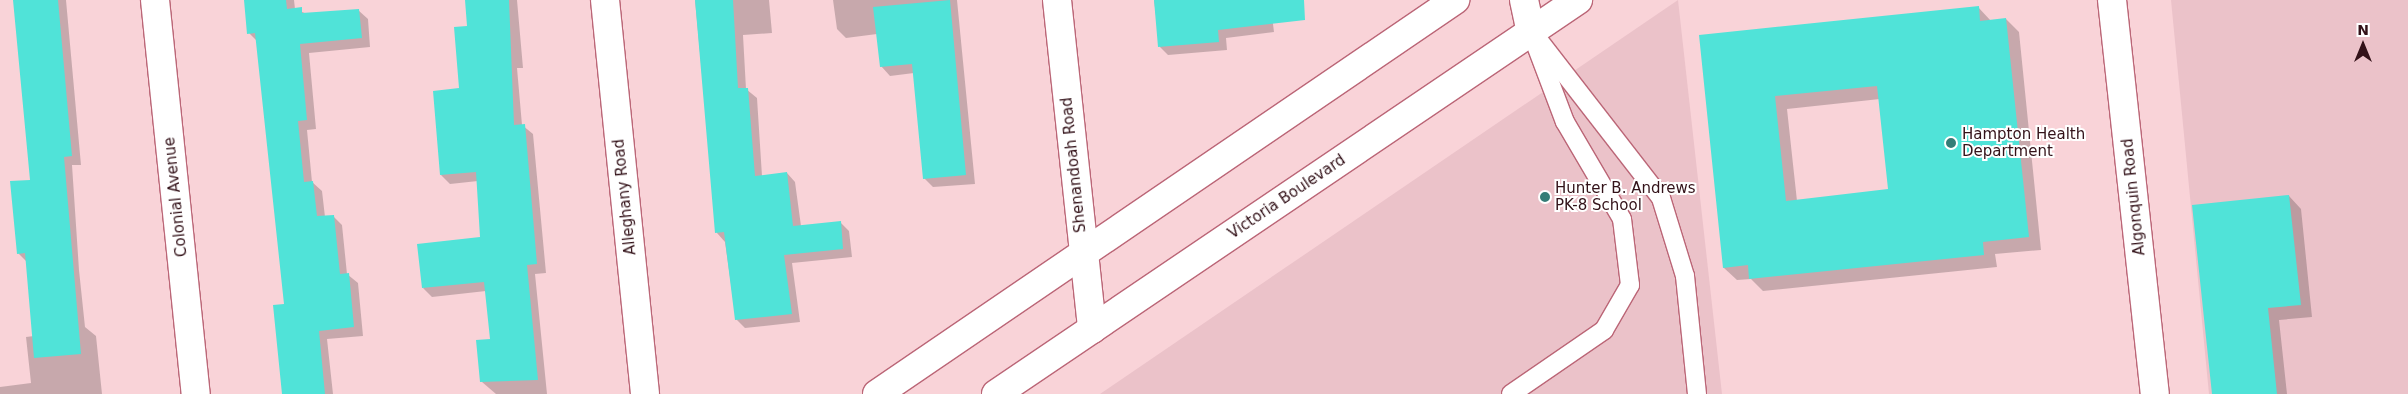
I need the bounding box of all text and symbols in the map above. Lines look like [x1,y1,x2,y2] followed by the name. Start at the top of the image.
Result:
[2338,20,2388,70] north arrow
[2357,22,2369,38] text: N
[1058,96,1090,234] street label: Shenandoah Road
[1962,125,2085,160] place label: Hampton Health Department
[161,136,191,258] street label: Colonial Avenue
[1944,136,1958,150] marker: Hampton Health Department
[610,138,640,256] street label: Alleghany Road
[2119,138,2149,256] street label: Algonquin Road
[1225,151,1349,243] street label: Victoria Boulevard
[1555,179,1696,214] place label: Hunter B. Andrews PK-8 School
[1539,191,1551,203] marker: Hunter B. Andrews PK-8 School

